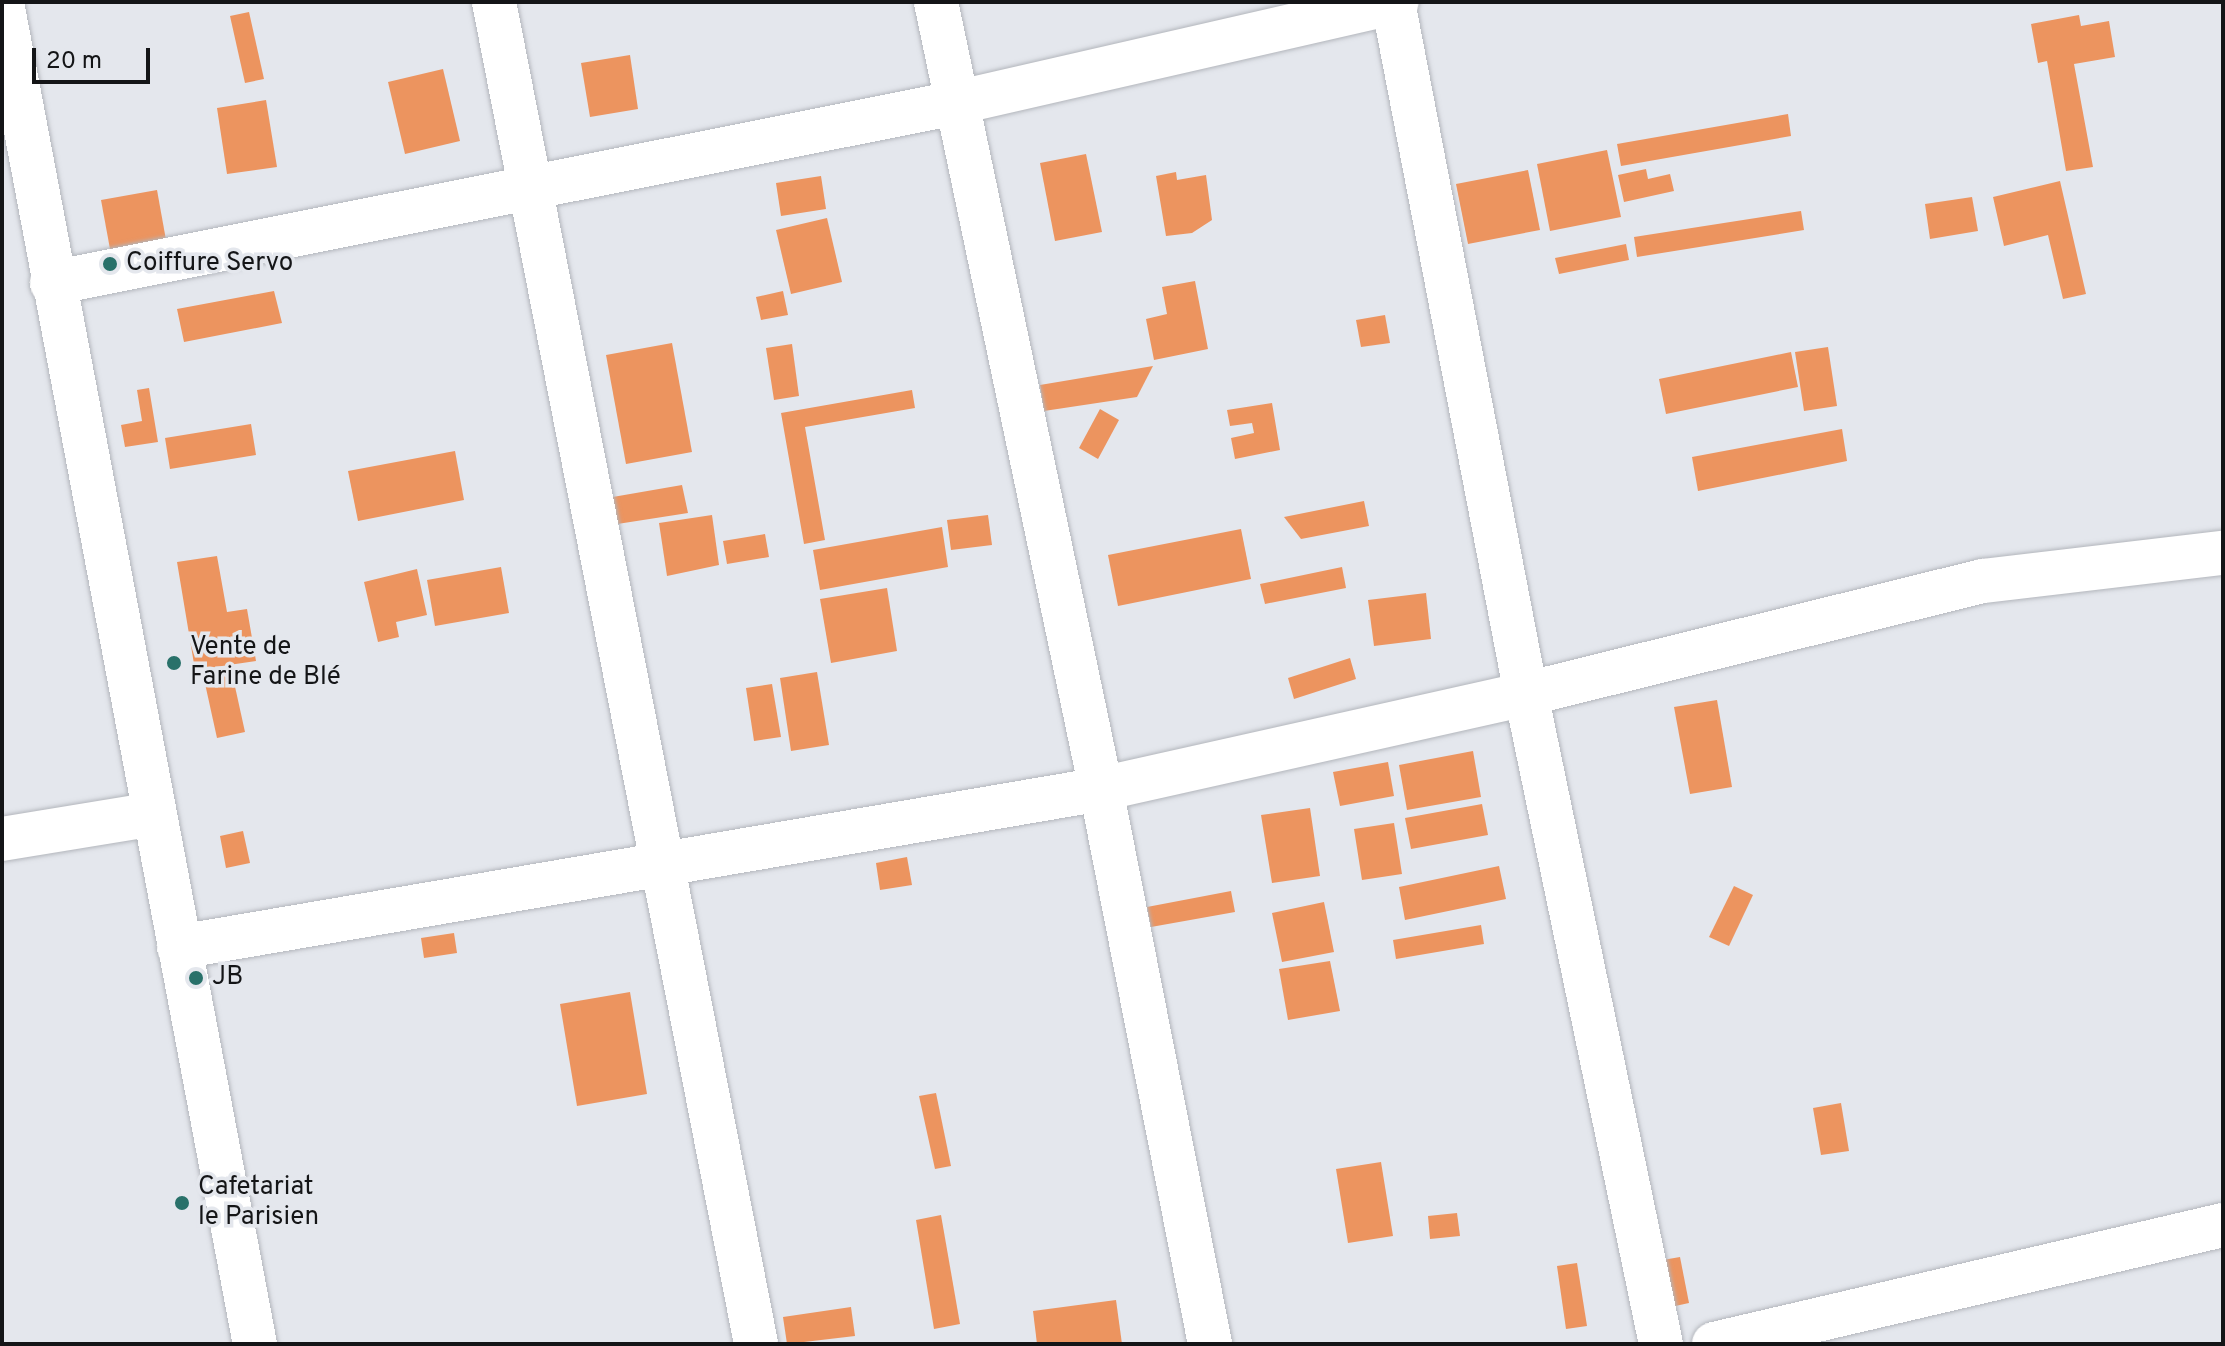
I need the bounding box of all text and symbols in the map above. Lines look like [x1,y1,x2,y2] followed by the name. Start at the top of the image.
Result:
[36,32,154,82] scale bar
[46,47,102,77] text: 20 m
[126,248,293,280] place label: Coiffure Servo
[101,255,119,273] marker: Coiffure Servo
[190,632,341,694] place label: Vente de Farine de Blé
[165,654,183,672] marker: Vente de Farine de Blé
[212,962,243,994] place label: JB
[187,969,205,987] marker: JB
[198,1172,319,1234] place label: Cafetariat le Parisien
[173,1194,191,1212] marker: Cafetariat le Parisien

